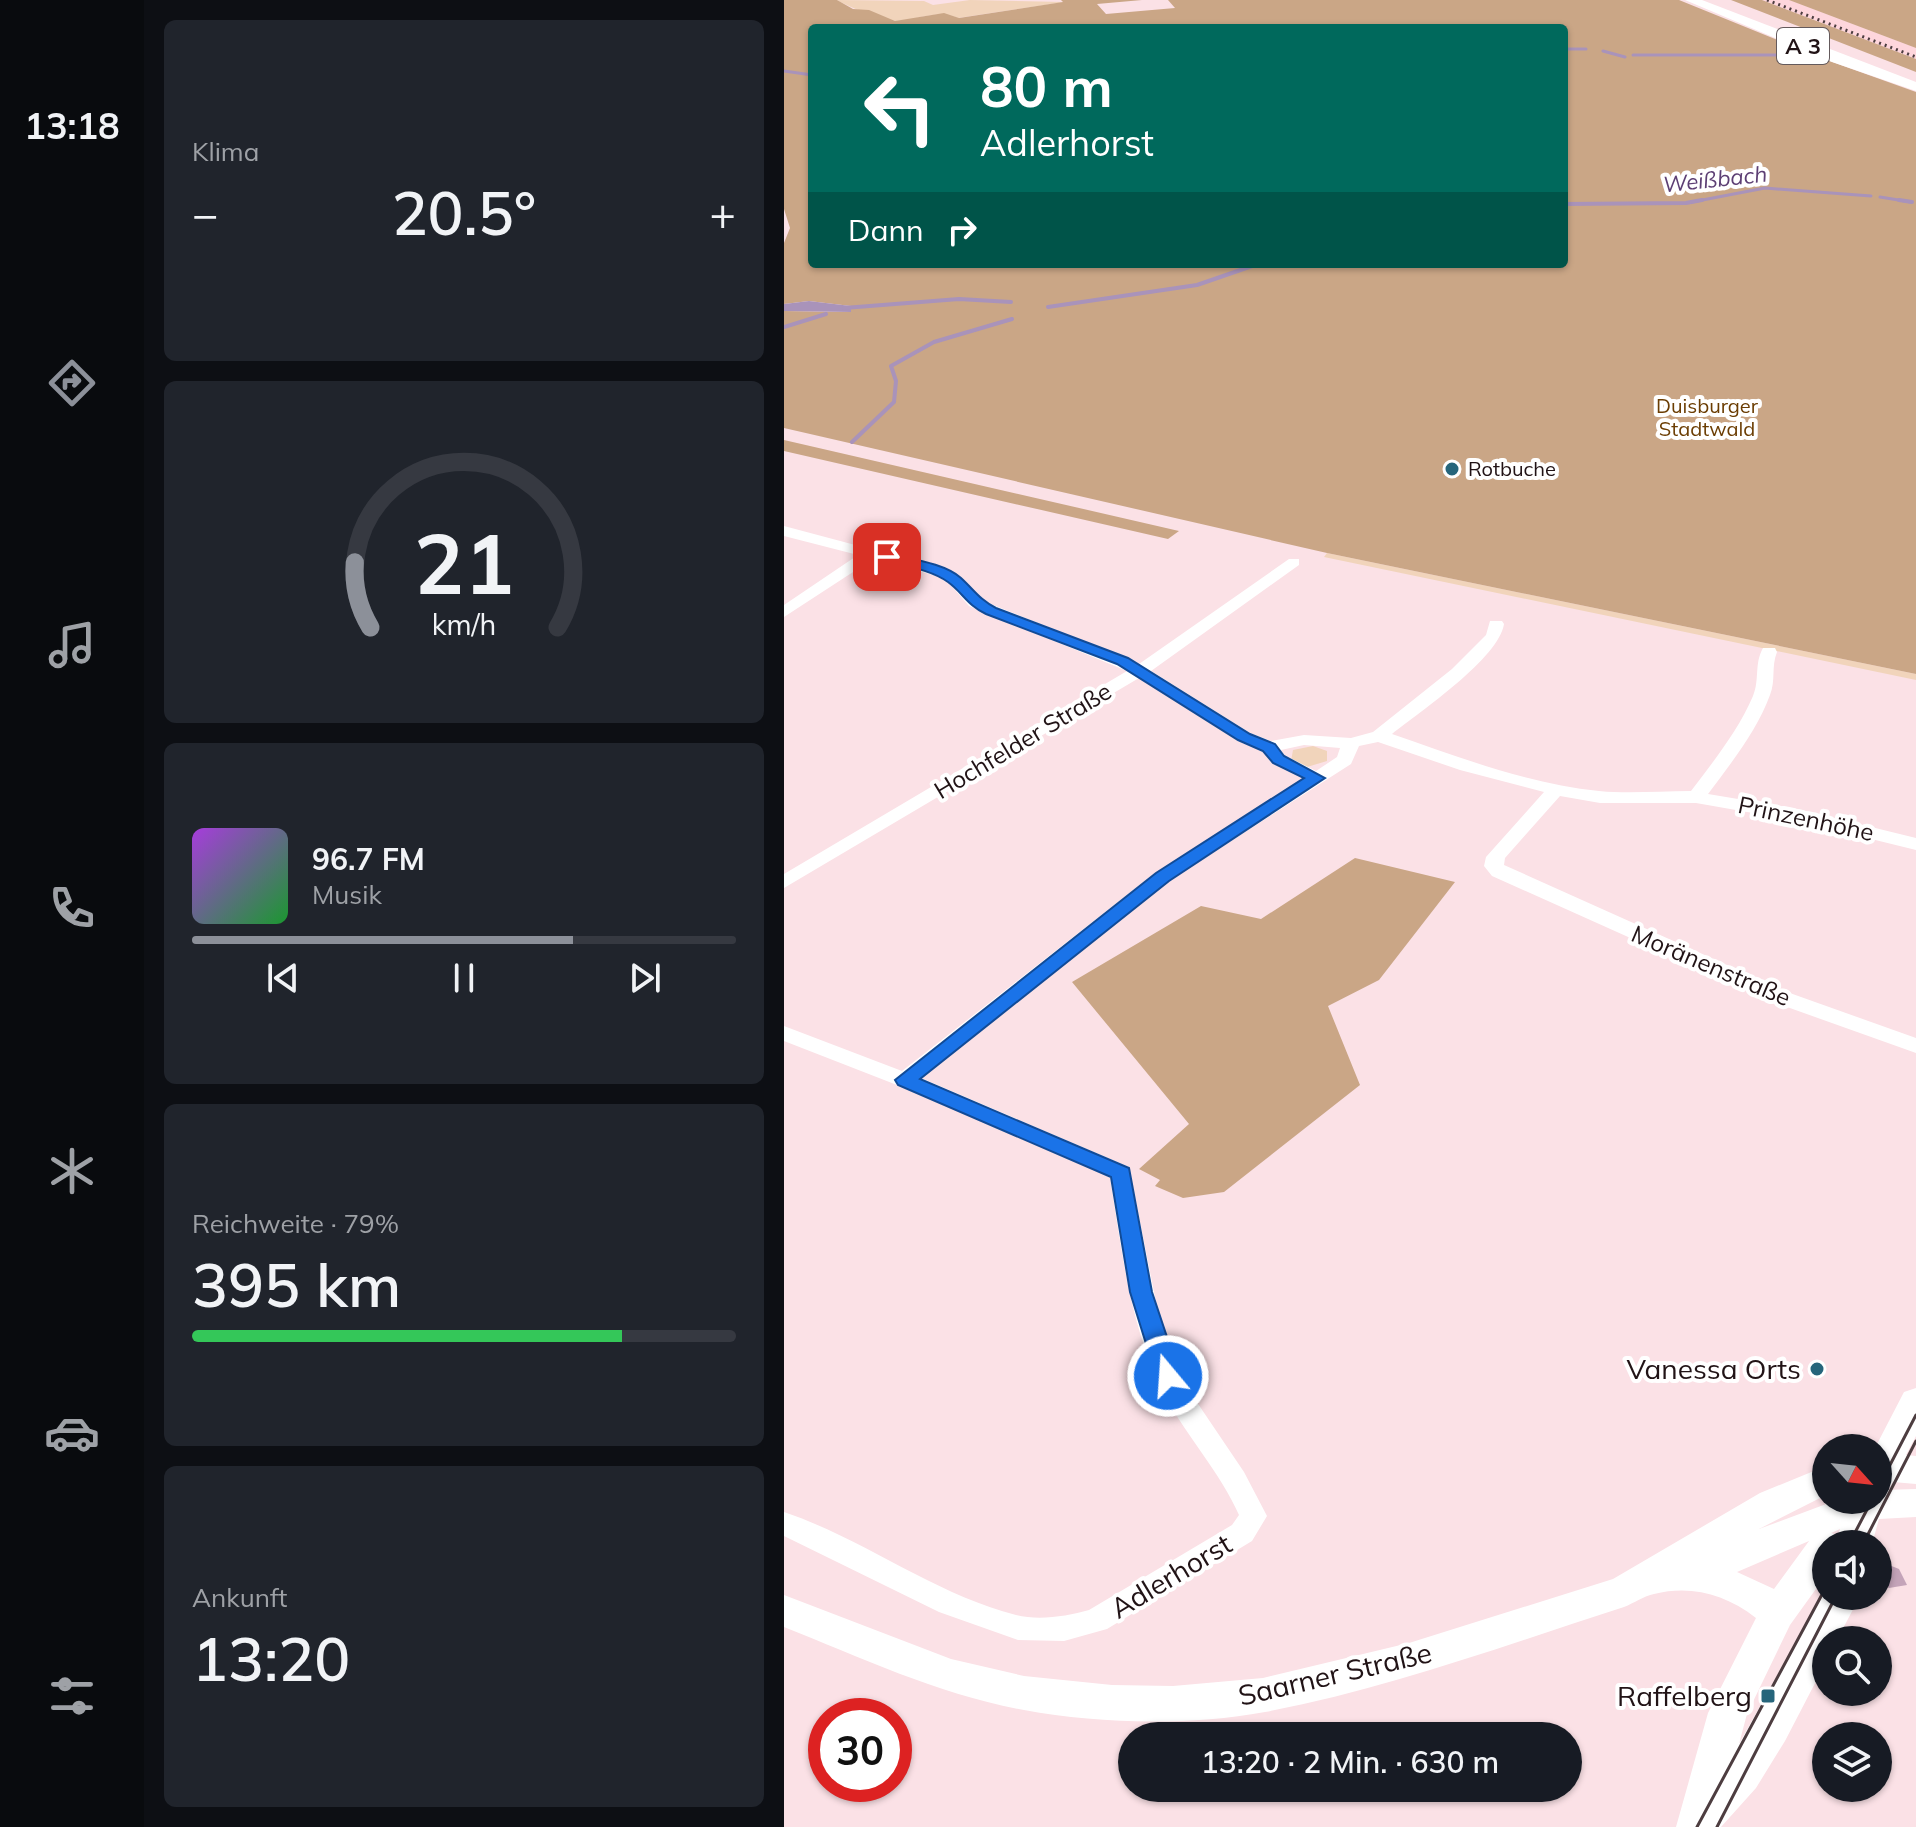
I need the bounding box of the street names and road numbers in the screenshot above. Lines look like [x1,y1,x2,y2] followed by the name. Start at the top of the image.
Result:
[1777,28,1829,64] road number: A 3
[928,675,1117,805] street label: Hochfelder Straße
[1736,789,1877,847] street label: Prinzenhöhe
[1627,918,1796,1012] street label: Moränenstraße
[1104,1526,1238,1625] street label: Adlerhorst
[1235,1634,1435,1713] street label: Saarner Straße

